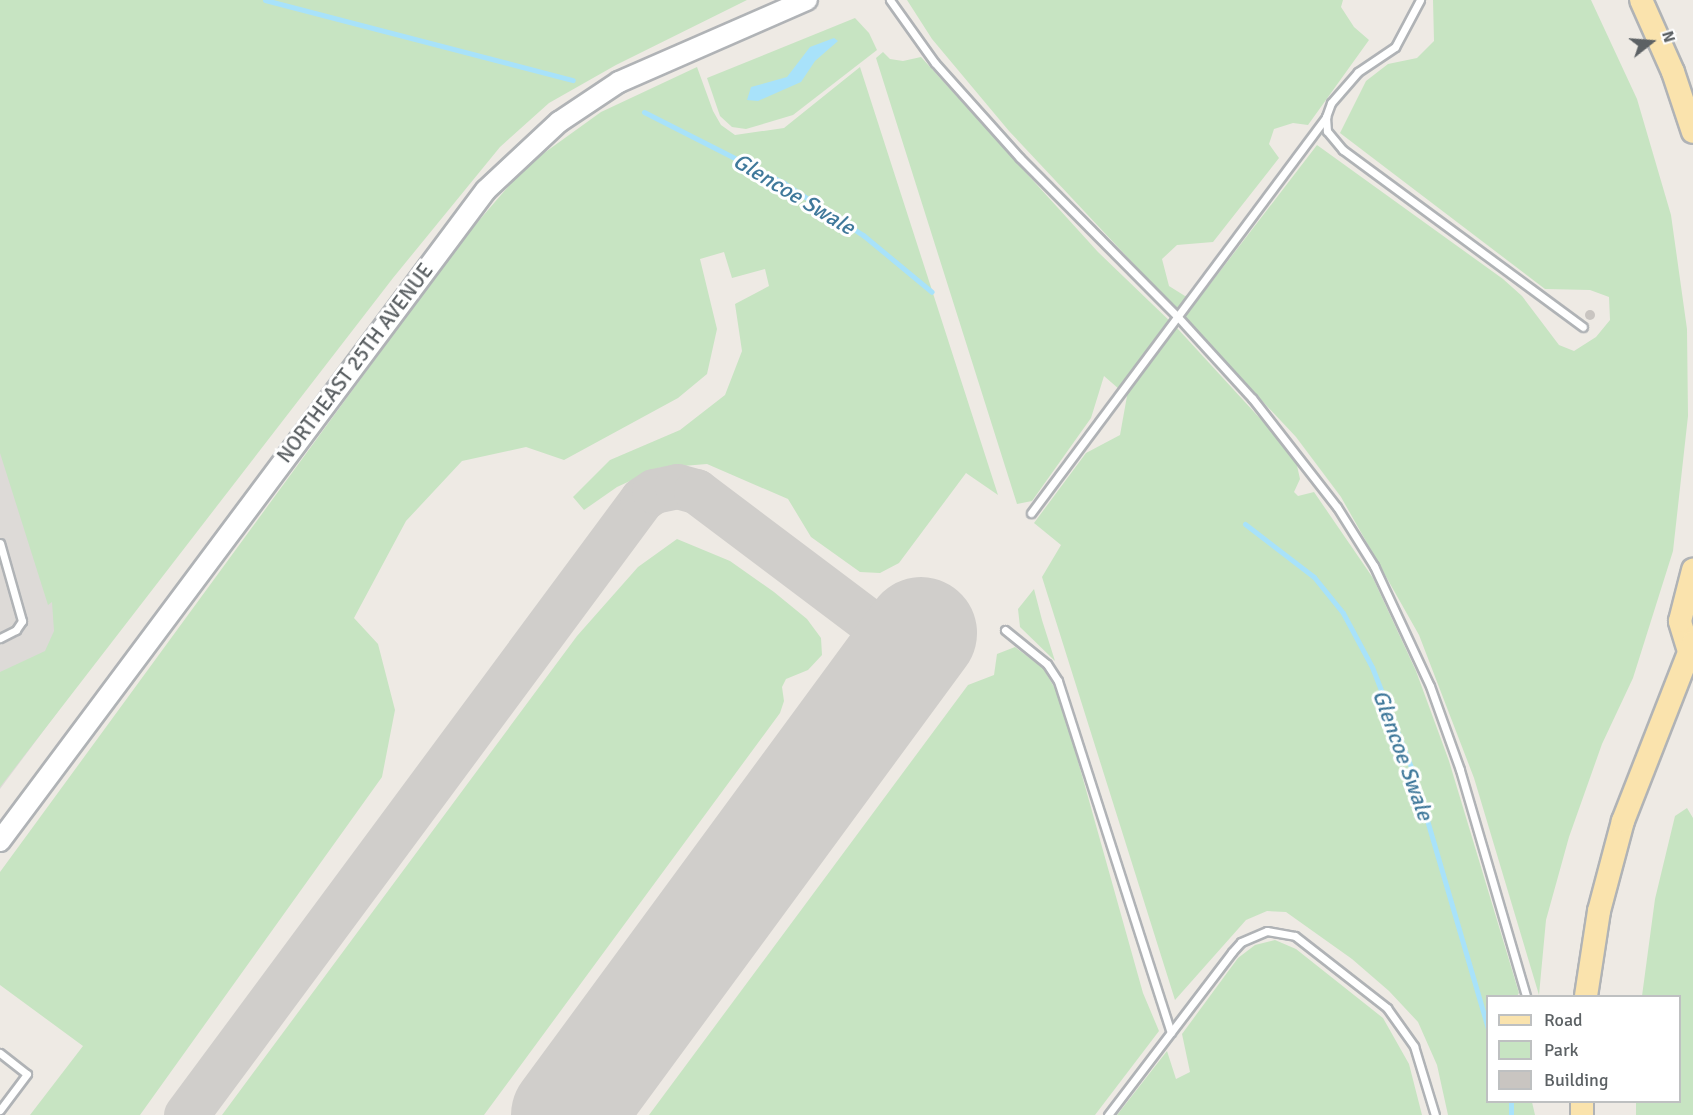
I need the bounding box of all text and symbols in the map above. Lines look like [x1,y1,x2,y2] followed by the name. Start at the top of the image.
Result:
[1621,12,1681,72] north arrow
[1657,28,1679,45] text: N
[729,147,859,241] water label: Glencoe Swale
[272,258,438,468] street label: NORTHEAST 25TH AVENUE
[1367,686,1439,824] water label: Glencoe Swale
[1486,995,1681,1103] legend
[1544,1009,1583,1031] text: Road
[1544,1039,1579,1061] text: Park
[1544,1069,1608,1091] text: Building

